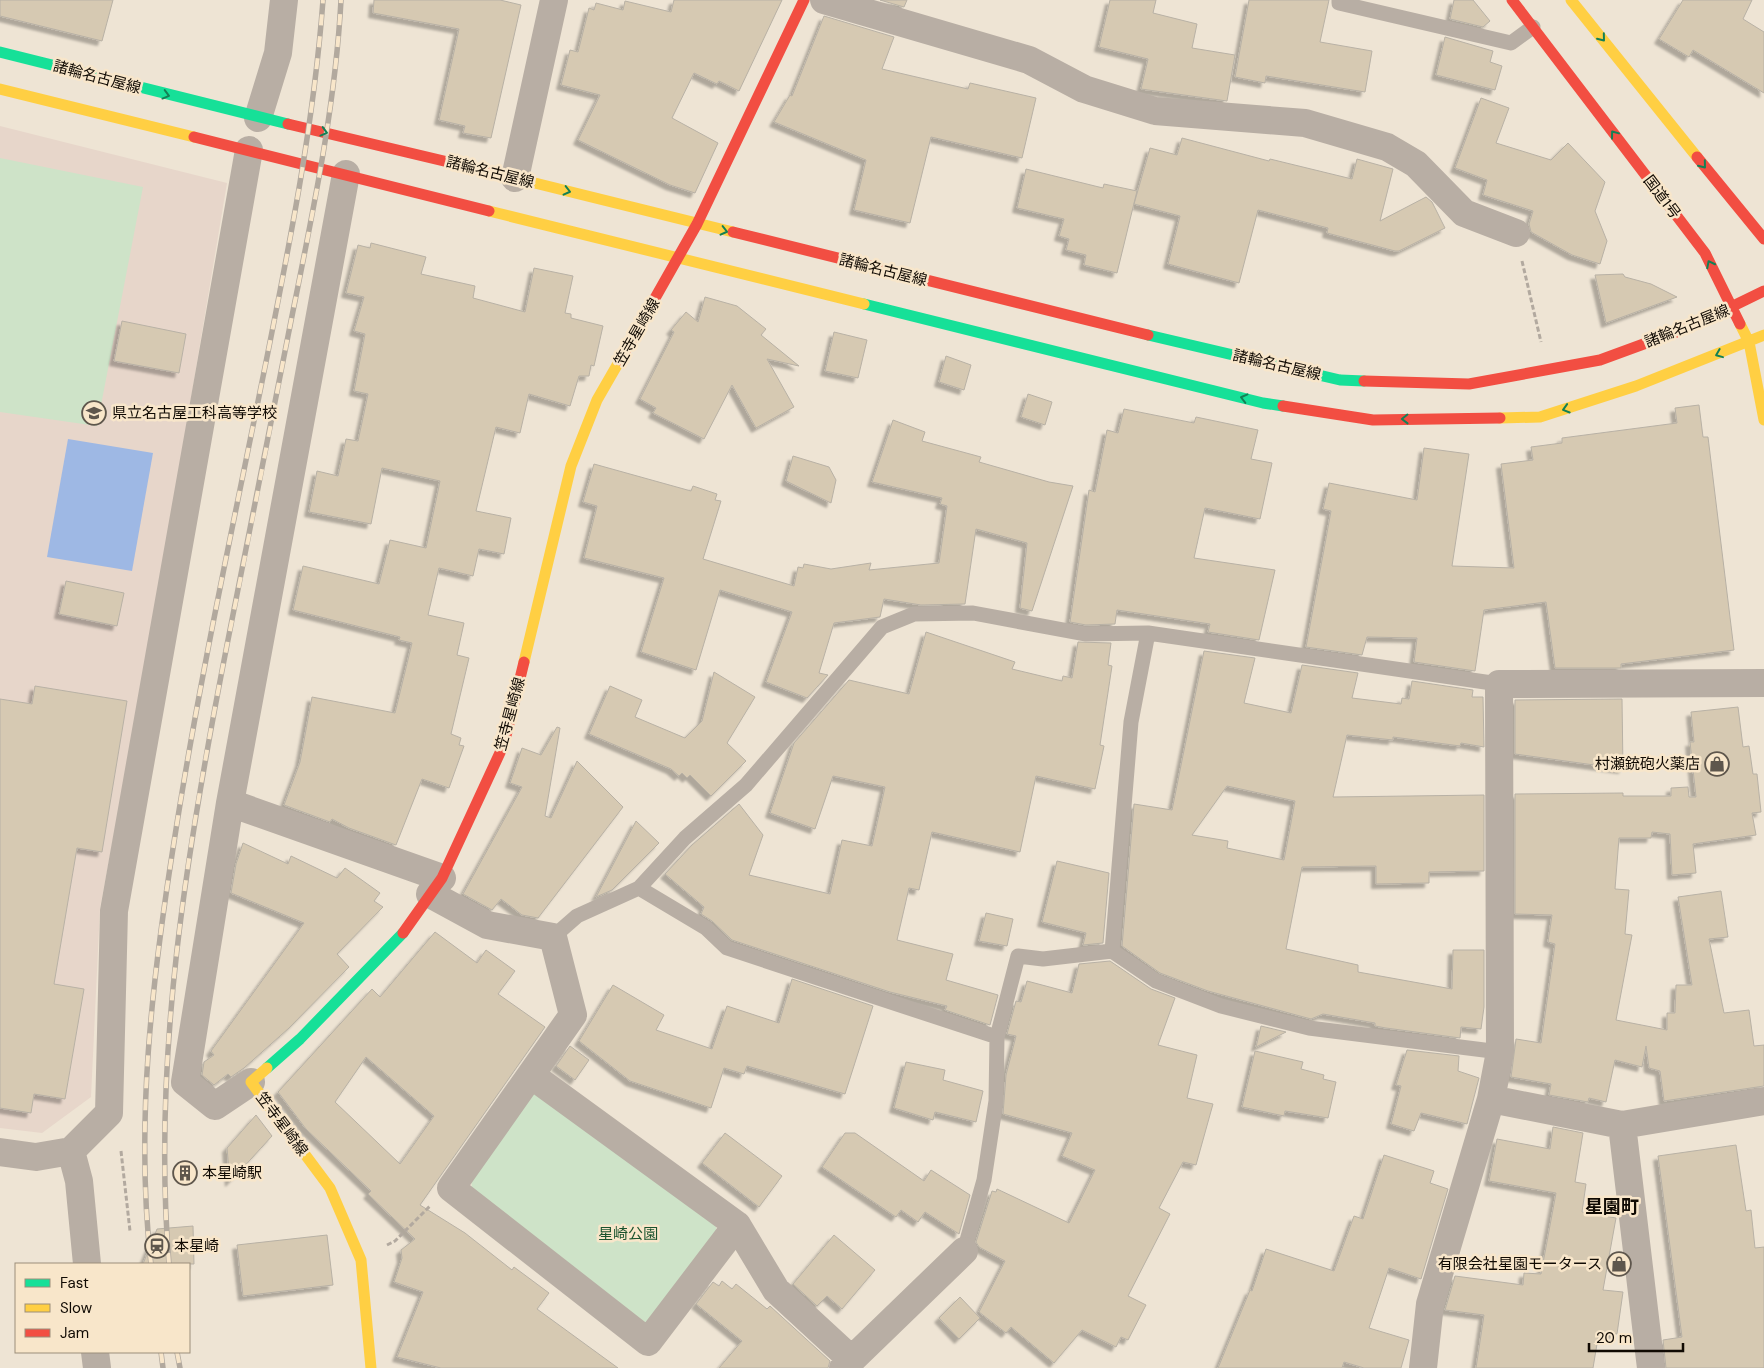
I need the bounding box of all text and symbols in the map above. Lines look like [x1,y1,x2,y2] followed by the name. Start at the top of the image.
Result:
[1596,32,1604,41] one-way arrow
[51,56,143,98] street label: 諸輪名古屋線
[161,89,169,99] one-way arrow
[319,127,327,137] one-way arrow
[1611,130,1620,140] one-way arrow
[444,151,536,193] street label: 諸輪名古屋線
[1698,159,1706,168] one-way arrow
[1639,171,1685,223] street label: 国道1号
[562,185,571,196] one-way arrow
[720,225,729,236] one-way arrow
[837,249,929,291] street label: 諸輪名古屋線
[1706,261,1716,270] one-way arrow
[610,295,664,369] street label: 笠寺星崎線
[1642,300,1732,352] street label: 諸輪名古屋線
[1231,345,1323,385] street label: 諸輪名古屋線
[1715,347,1724,358] one-way arrow
[1240,393,1249,404] one-way arrow
[81,400,107,426] school or university icon: 県立名古屋工科高等学校
[112,403,277,423] place label: 県立名古屋工科高等学校
[1562,403,1571,413] one-way arrow
[1401,414,1408,424] one-way arrow
[491,675,529,753] street label: 笠寺星崎線
[1704,751,1730,777] shop icon: 村瀬銃砲火薬店
[1595,754,1700,774] place label: 村瀬銃砲火薬店
[251,1088,313,1160] street label: 笠寺星崎線
[172,1160,198,1186] building icon: 本星崎駅
[202,1163,262,1183] place label: 本星崎駅
[1585,1195,1639,1219] district label: 星園町
[598,1224,658,1244] park label: 星崎公園
[144,1233,170,1259] station icon: 本星崎
[174,1236,219,1256] place label: 本星崎
[1606,1251,1632,1277] shop icon: 有限会社星園モータース
[1438,1254,1602,1274] place label: 有限会社星園モータース
[15,1263,190,1353] legend
[60,1273,89,1293] text: Fast
[60,1298,93,1318] text: Slow
[1589,1320,1683,1352] scale bar
[60,1323,89,1343] text: Jam
[1596,1328,1632,1348] text: 20 m

